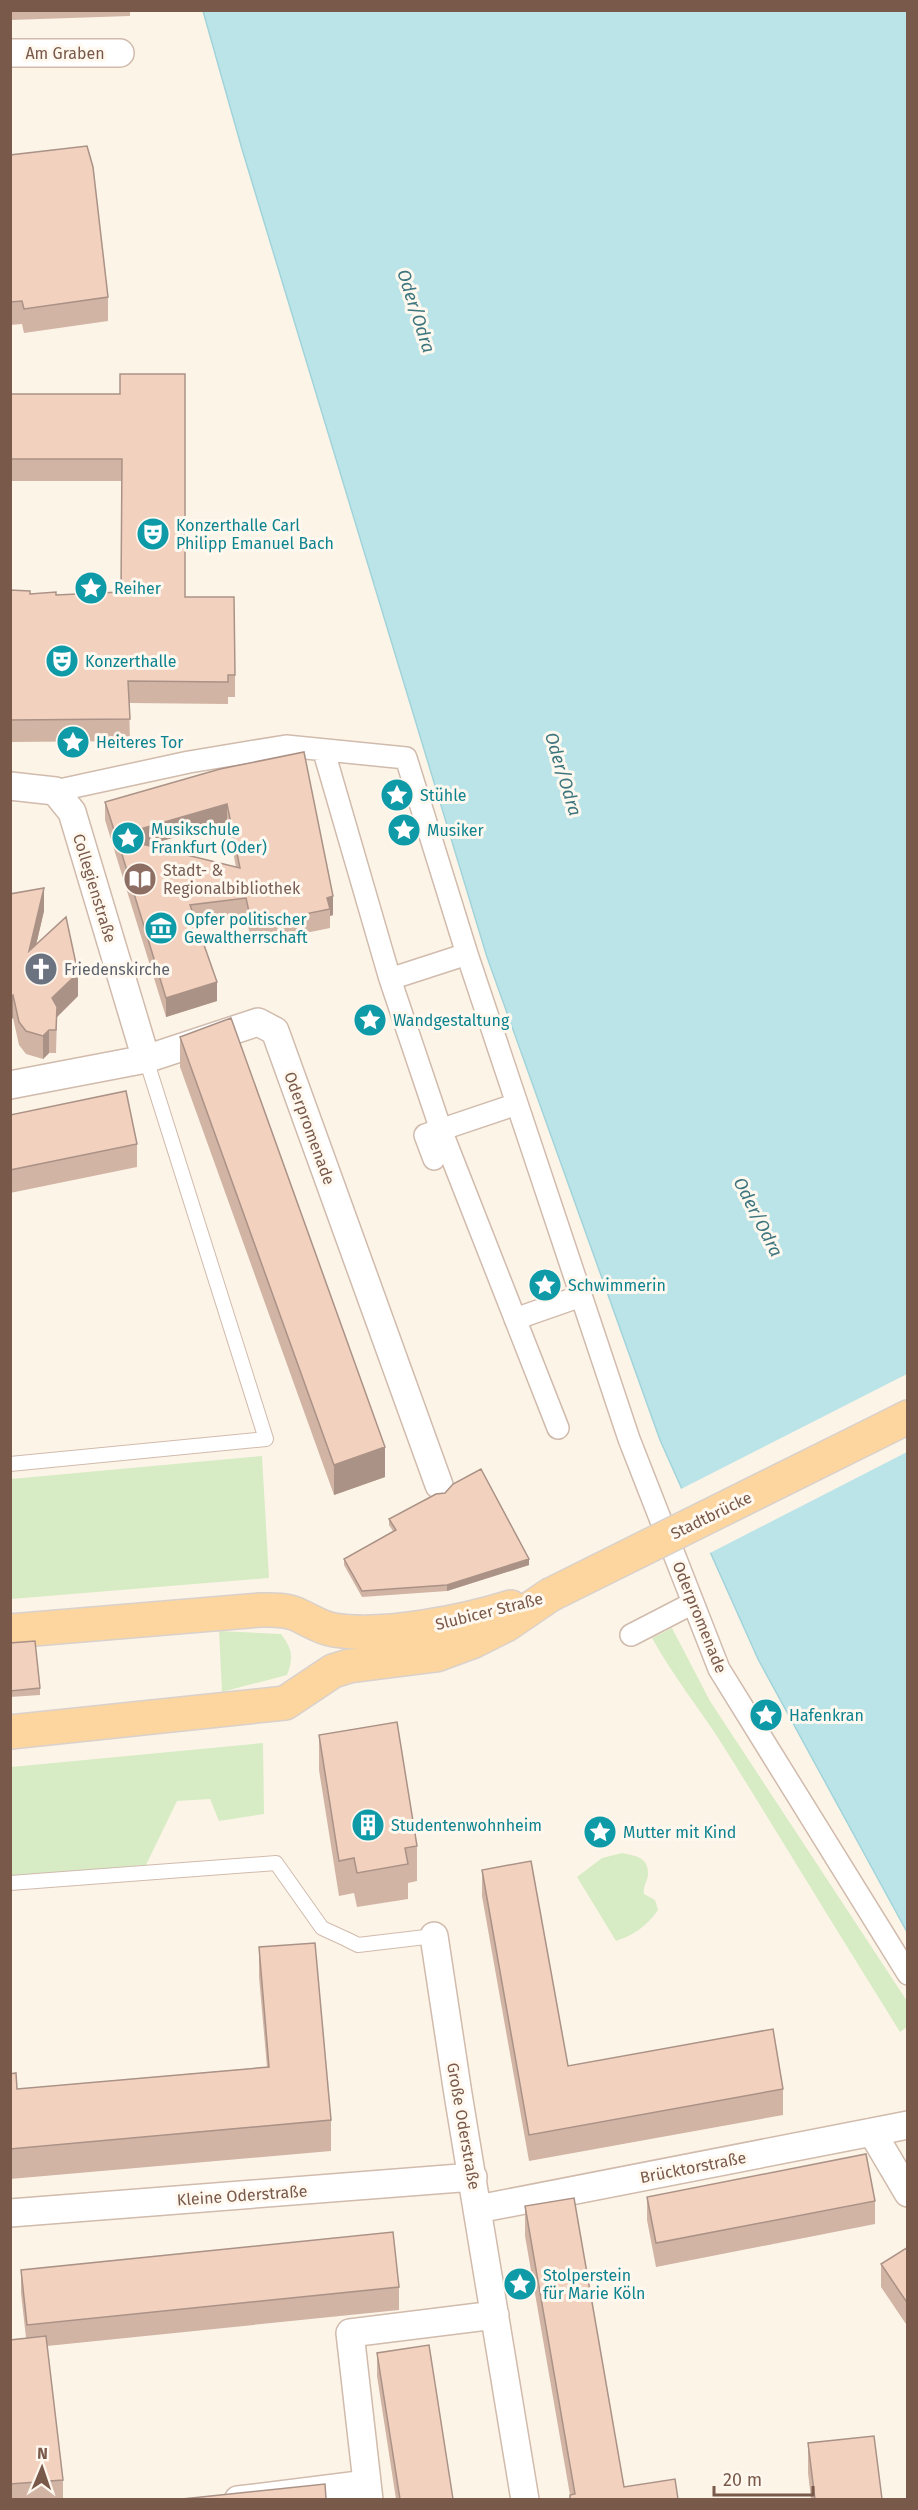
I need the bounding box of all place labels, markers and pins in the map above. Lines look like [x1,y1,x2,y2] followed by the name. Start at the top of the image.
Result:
[135,516,171,552] theatre icon: Konzerthalle Carl Philipp Emanuel Bach
[176,516,334,553] place label: Konzerthalle Carl Philipp Emanuel Bach
[73,570,109,606] place icon: Reiher
[114,579,162,598] place label: Reiher
[44,643,80,679] theatre icon: Konzerthalle
[85,652,176,671] place label: Konzerthalle
[55,724,91,760] place icon: Heiteres Tor
[96,733,184,752] place label: Heiteres Tor
[379,777,415,813] place icon: Stühle
[420,786,467,805] place label: Stühle
[386,812,422,848] place icon: Musiker
[110,820,146,856] place icon: Musikschule Frankfurt (Oder)
[151,820,267,857] place label: Musikschule Frankfurt (Oder)
[427,821,485,840] place label: Musiker
[122,861,158,897] library icon: Stadt- & Regionalbibliothek
[163,861,301,898] place label: Stadt- & Regionalbibliothek
[143,910,179,946] museum icon: Opfer politischer Gewaltherrschaft
[184,910,308,947] place label: Opfer politischer Gewaltherrschaft
[23,951,59,987] church icon: Friedenskirche
[64,960,170,979] place label: Friedenskirche
[352,1002,388,1038] place icon: Wandgestaltung
[393,1011,510,1030] place label: Wandgestaltung
[527,1267,563,1303] place icon: Schwimmerin
[568,1276,666,1295] place label: Schwimmerin
[748,1697,784,1733] place icon: Hafenkran
[789,1706,864,1725] place label: Hafenkran
[350,1807,386,1843] building icon: Studentenwohnheim
[582,1814,618,1850] place icon: Mutter mit Kind
[391,1816,542,1835] place label: Studentenwohnheim
[623,1823,736,1842] place label: Mutter mit Kind
[502,2266,538,2302] place icon: Stolperstein für Marie Köln
[543,2266,646,2303] place label: Stolperstein für Marie Köln

